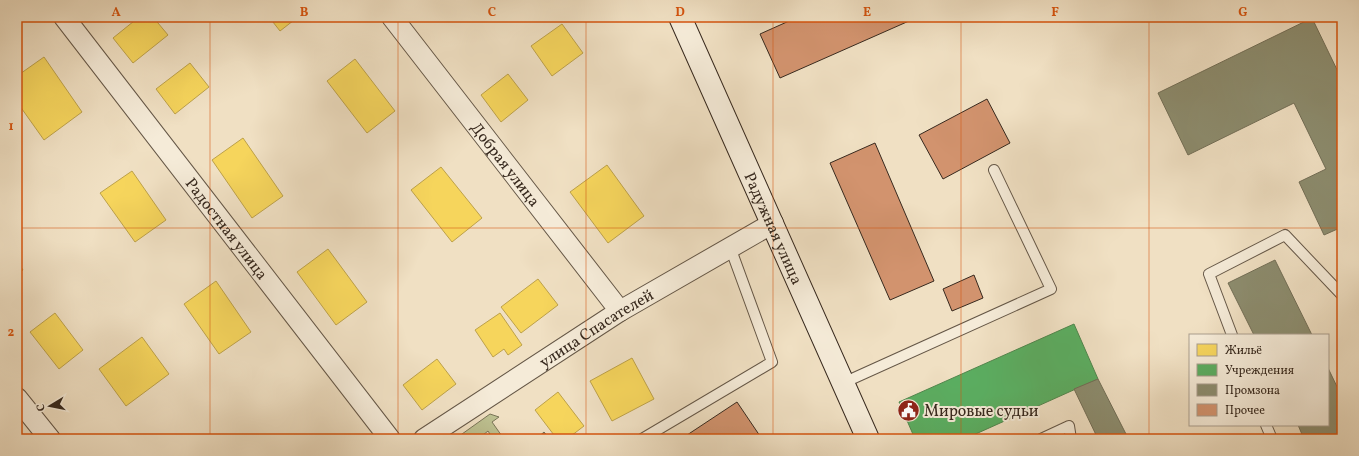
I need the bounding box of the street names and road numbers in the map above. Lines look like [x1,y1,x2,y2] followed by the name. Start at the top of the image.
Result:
[465,118,544,212] street label: Добрая улица
[738,169,807,289] street label: Радужная улица
[179,174,272,285] street label: Радостная улица
[536,285,659,374] street label: улица Спасателей

